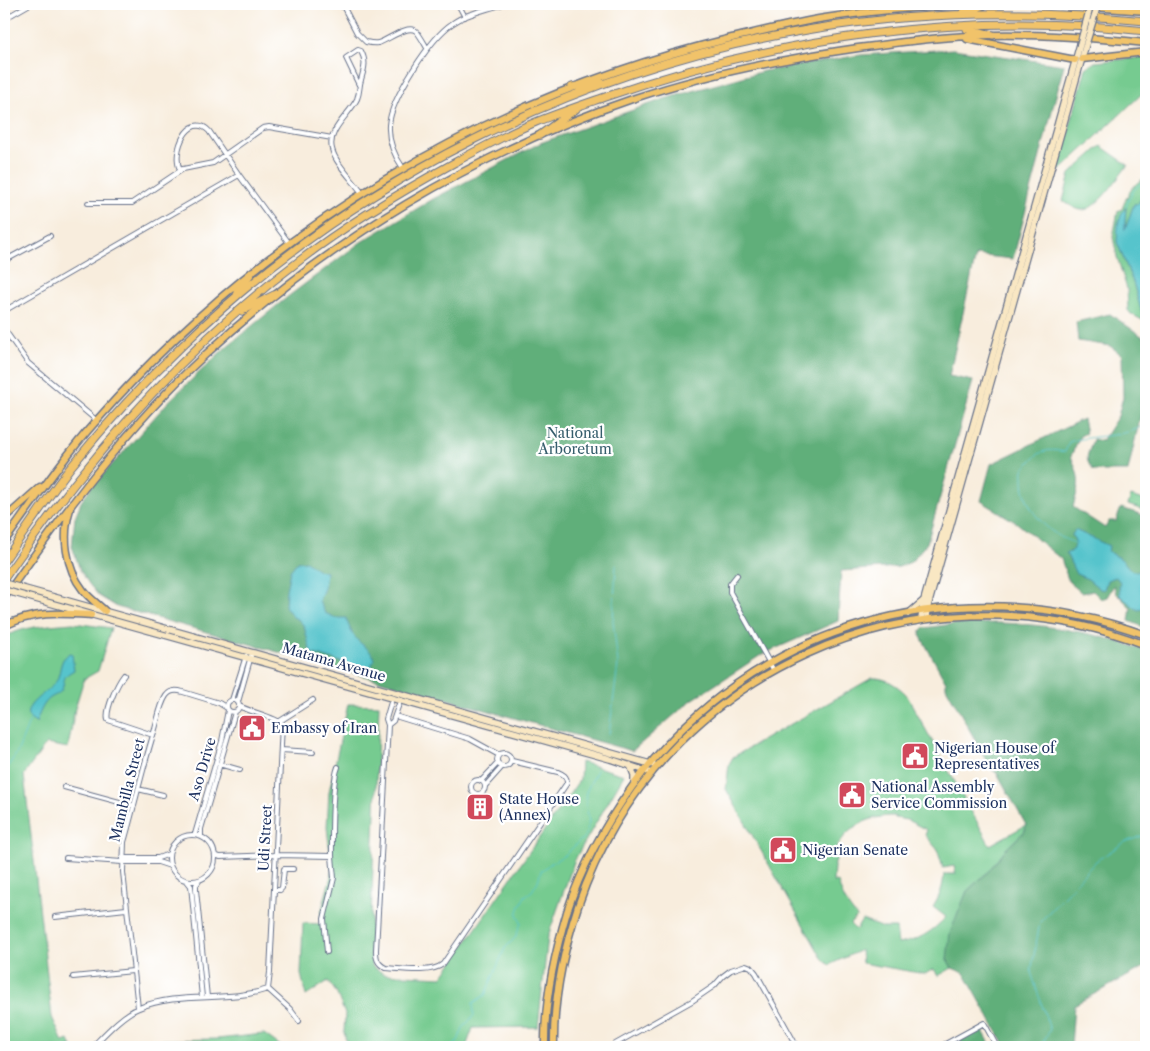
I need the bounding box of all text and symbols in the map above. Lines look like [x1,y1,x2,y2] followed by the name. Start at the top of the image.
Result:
[537,424,612,458] park label: National Arboretum
[280,639,388,685] street label: Matama Avenue
[237,713,267,743] public building icon: Embassy of Iran
[271,719,377,737] place label: Embassy of Iran
[184,735,220,804] street label: Aso Drive
[105,736,149,844] street label: Mambilla Street
[934,739,1057,773] place label: Nigerian House of Representatives
[900,741,930,771] public building icon: Nigerian House of Representatives
[871,778,1008,812] place label: National Assembly Service Commission
[837,780,867,810] public building icon: National Assembly Service Commission
[499,790,579,824] place label: State House (Annex)
[465,792,495,822] building icon: State House (Annex)
[254,804,276,872] street label: Udi Street
[768,835,798,865] public building icon: Nigerian Senate
[802,841,908,859] place label: Nigerian Senate

